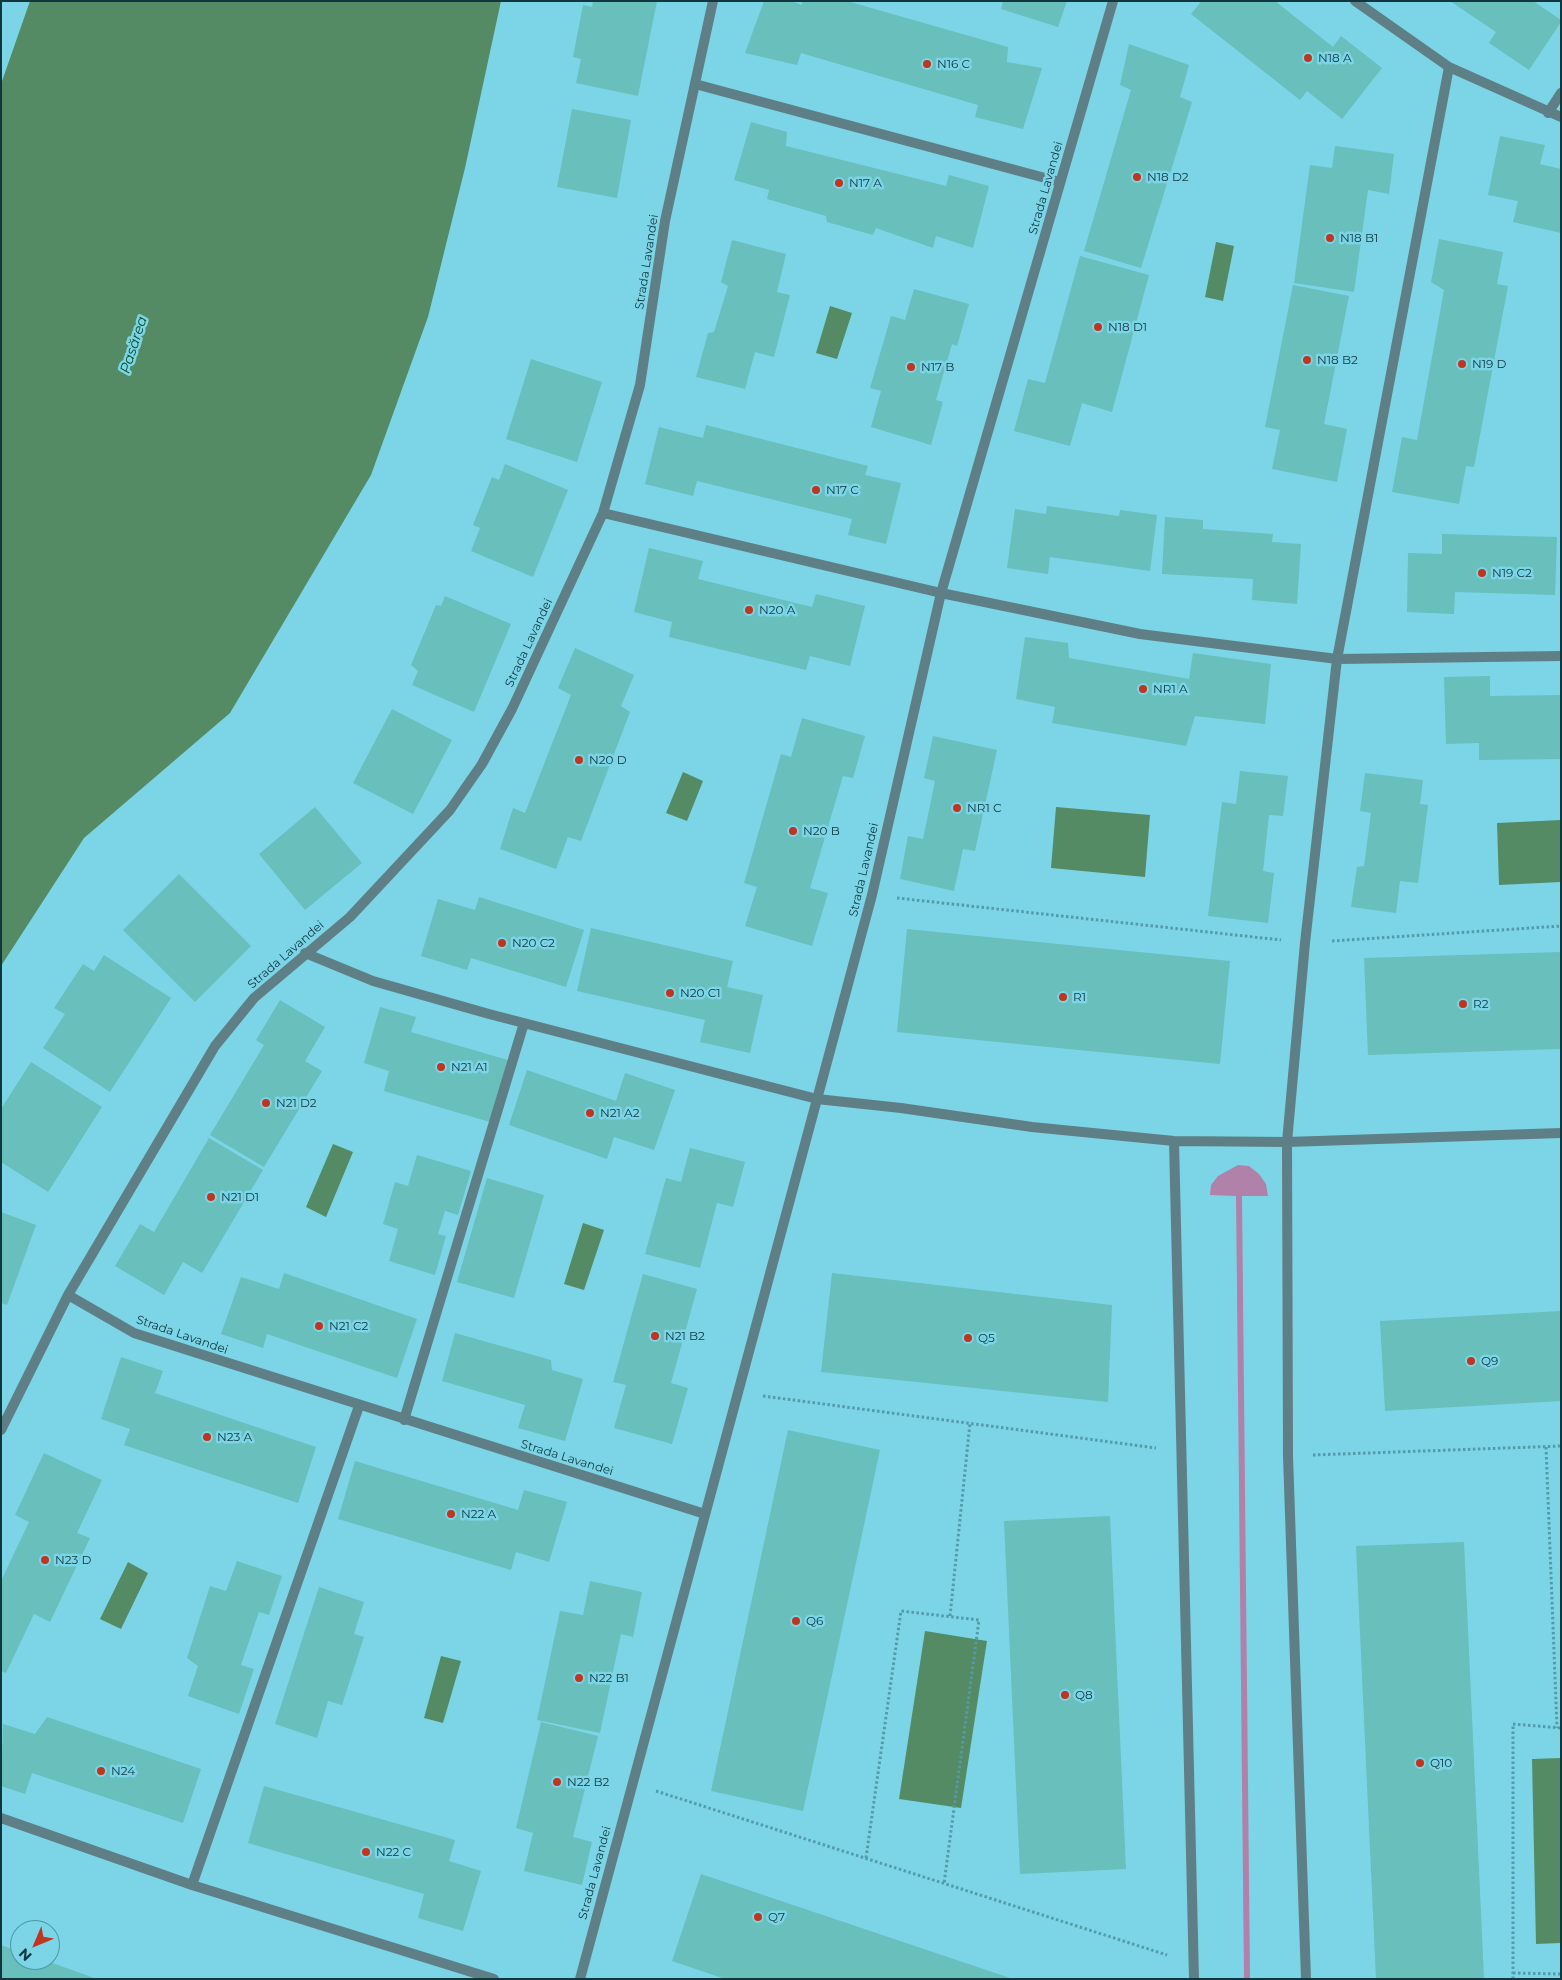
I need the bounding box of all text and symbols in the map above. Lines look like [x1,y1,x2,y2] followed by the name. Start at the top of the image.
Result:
[1318,51,1351,65] place label: N18 A
[1302,52,1314,64] marker: N18 A
[937,57,970,71] place label: N16 C
[921,58,933,70] marker: N16 C
[1026,140,1066,236] street label: Strada Lavandei
[1147,170,1188,184] place label: N18 D2
[1131,171,1143,183] marker: N18 D2
[849,176,882,190] place label: N17 A
[833,177,845,189] marker: N17 A
[632,213,662,311] street label: Strada Lavandei
[1340,231,1378,245] place label: N18 B1
[1324,232,1336,244] marker: N18 B1
[117,314,151,376] water label: Pasărea
[1108,320,1147,334] place label: N18 D1
[1092,321,1104,333] marker: N18 D1
[1317,353,1358,367] place label: N18 B2
[1301,354,1313,366] marker: N18 B2
[1472,357,1506,371] place label: N19 D
[1456,358,1468,370] marker: N19 D
[921,360,954,374] place label: N17 B
[905,361,917,373] marker: N17 B
[826,483,859,497] place label: N17 C
[810,484,822,496] marker: N17 C
[1492,566,1532,580] place label: N19 C2
[1476,567,1488,579] marker: N19 C2
[502,596,556,690] street label: Strada Lavandei
[759,603,795,617] place label: N20 A
[743,604,755,616] marker: N20 A
[1153,682,1188,696] place label: NR1 A
[1137,683,1149,695] marker: NR1 A
[589,753,627,767] place label: N20 D
[573,754,585,766] marker: N20 D
[967,801,1001,815] place label: NR1 C
[951,802,963,814] marker: NR1 C
[846,822,882,918] street label: Strada Lavandei
[803,824,840,838] place label: N20 B
[787,825,799,837] marker: N20 B
[245,918,327,992] street label: Strada Lavandei
[512,936,555,950] place label: N20 C2
[496,937,508,949] marker: N20 C2
[680,986,721,1000] place label: N20 C1
[664,987,676,999] marker: N20 C1
[1073,990,1086,1004] place label: R1
[1057,991,1069,1003] marker: R1
[1473,997,1488,1011] place label: R2
[1457,998,1469,1010] marker: R2
[451,1060,487,1074] place label: N21 A1
[435,1061,447,1073] marker: N21 A1
[276,1096,317,1110] place label: N21 D2
[260,1097,272,1109] marker: N21 D2
[600,1106,639,1120] place label: N21 A2
[584,1107,596,1119] marker: N21 A2
[221,1190,259,1204] place label: N21 D1
[205,1191,217,1203] marker: N21 D1
[134,1313,230,1357] street label: Strada Lavandei
[329,1319,368,1333] place label: N21 C2
[313,1320,325,1332] marker: N21 C2
[665,1329,705,1343] place label: N21 B2
[649,1330,661,1342] marker: N21 B2
[978,1331,995,1345] place label: Q5
[962,1332,974,1344] marker: Q5
[1481,1354,1498,1368] place label: Q9
[1465,1355,1477,1367] marker: Q9
[217,1430,252,1444] place label: N23 A
[201,1431,213,1443] marker: N23 A
[519,1437,615,1479] street label: Strada Lavandei
[461,1507,496,1521] place label: N22 A
[445,1508,457,1520] marker: N22 A
[55,1553,91,1567] place label: N23 D
[39,1554,51,1566] marker: N23 D
[806,1614,823,1628] place label: Q6
[790,1615,802,1627] marker: Q6
[589,1671,629,1685] place label: N22 B1
[573,1672,585,1684] marker: N22 B1
[1075,1688,1093,1702] place label: Q8
[1059,1689,1071,1701] marker: Q8
[1430,1756,1452,1770] place label: Q10
[1414,1757,1426,1769] marker: Q10
[111,1764,135,1778] place label: N24
[95,1765,107,1777] marker: N24
[567,1775,609,1789] place label: N22 B2
[551,1776,563,1788] marker: N22 B2
[576,1825,614,1921] street label: Strada Lavandei
[376,1845,411,1859] place label: N22 C
[360,1846,372,1858] marker: N22 C
[768,1910,785,1924] place label: Q7
[752,1911,764,1923] marker: Q7
[10,1920,60,1970] north arrow
[15,1945,35,1965] text: N

